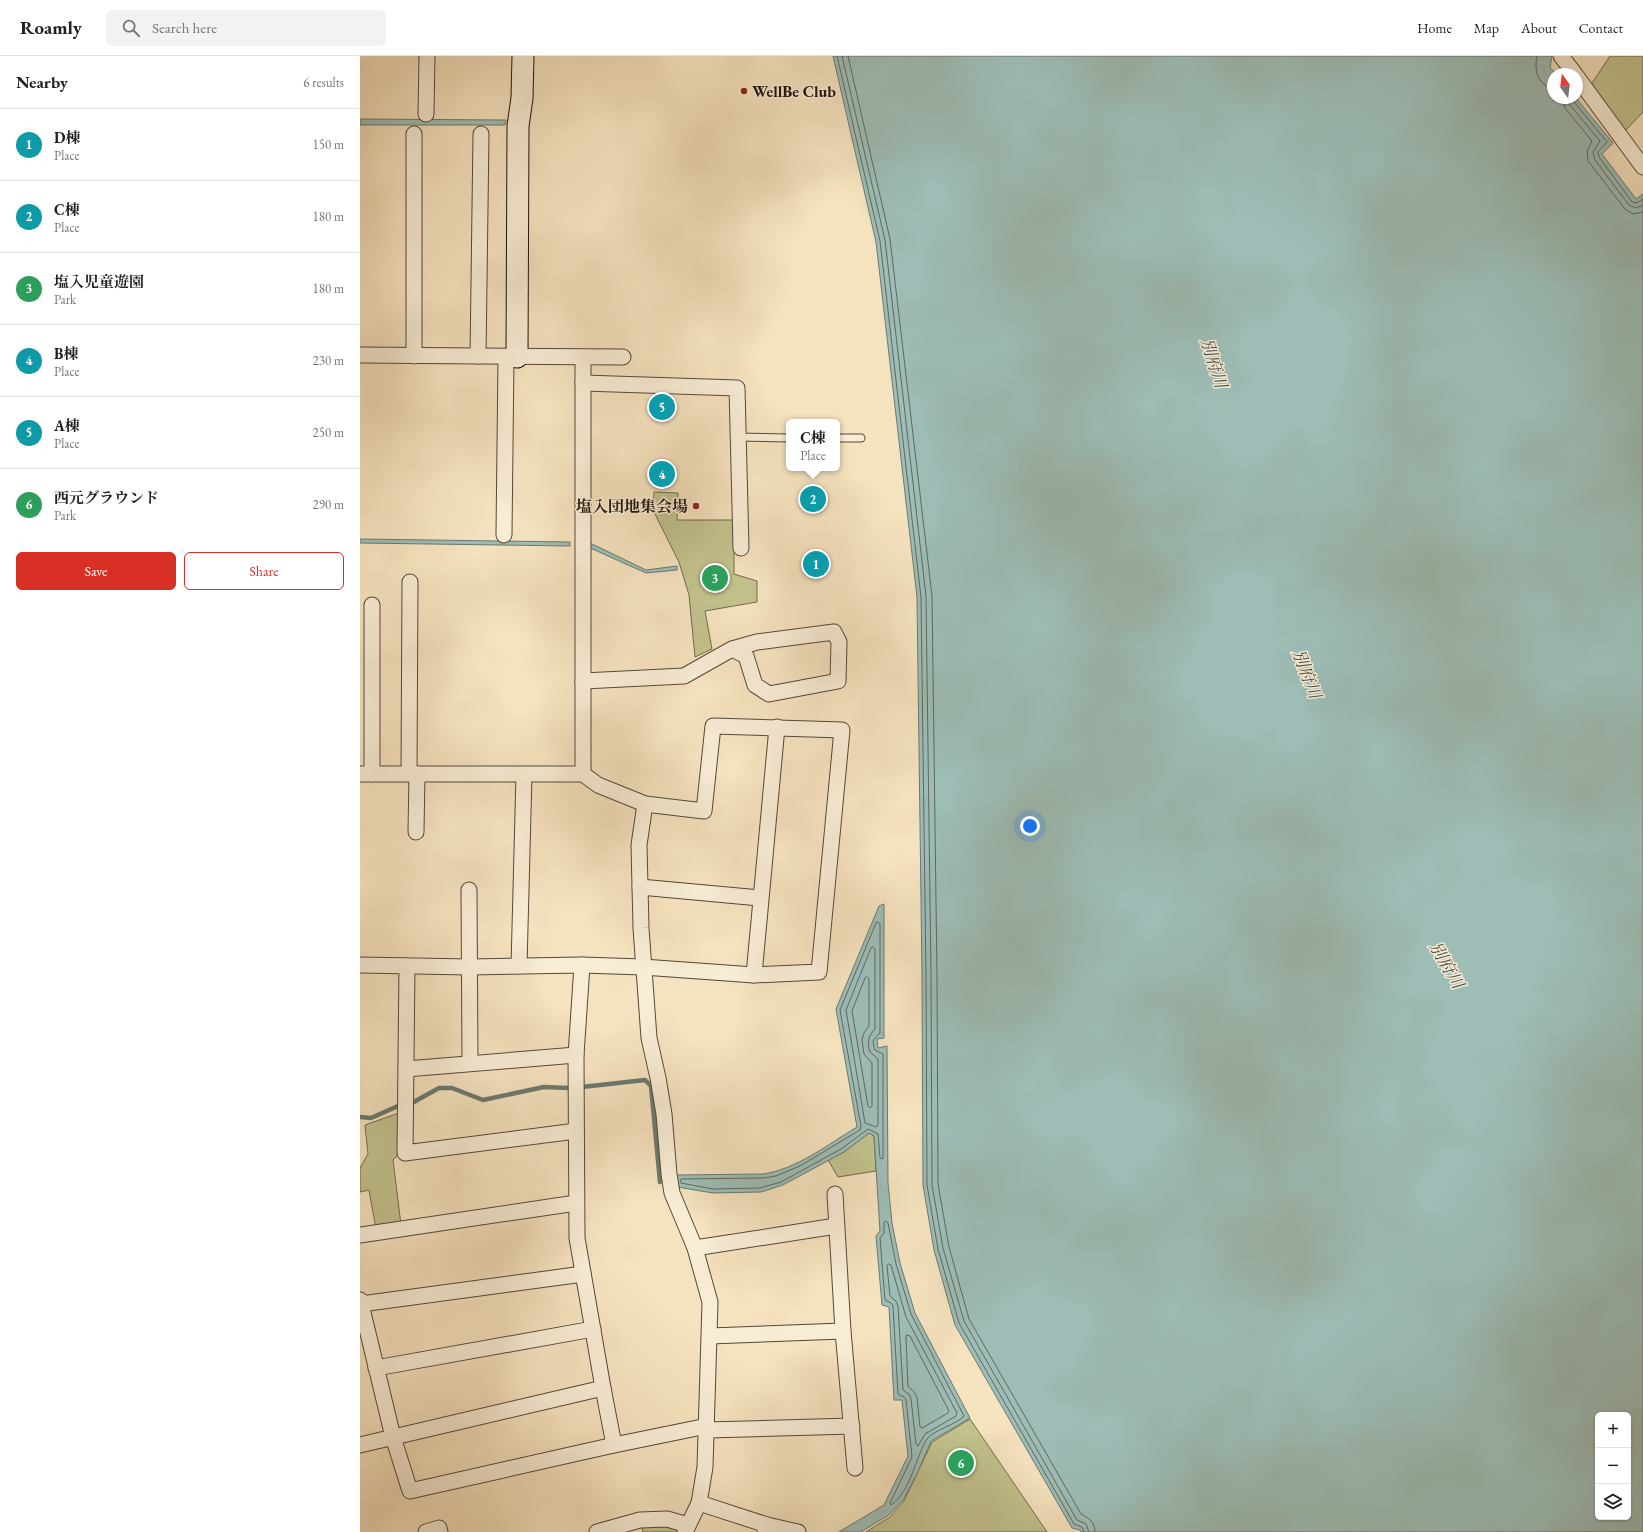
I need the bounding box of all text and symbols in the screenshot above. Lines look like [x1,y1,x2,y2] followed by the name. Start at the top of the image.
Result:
[106,10,386,46] search box
[20,15,82,40] text: Roamly
[120,17,142,39] icon: search
[152,18,217,37] text: Search here
[1417,19,1452,37] text: Home
[1474,19,1499,37] text: Map
[1521,19,1557,37] text: About
[1579,19,1623,37] text: Contact
[1547,68,1583,104] north arrow
[16,71,68,93] text: Nearby
[303,74,344,91] text: 6 results
[752,81,836,102] place label: WellBe Club
[739,86,749,96] marker: WellBe Club
[54,128,81,147] text: D棟
[26,136,32,153] text: 1
[313,136,344,153] text: 150 m
[54,147,80,164] text: Place
[54,200,80,219] text: C棟
[26,208,32,225] text: 2
[313,208,344,225] text: 180 m
[54,219,80,236] text: Place
[54,272,144,291] text: 塩入児童遊園
[26,280,32,297] text: 3
[313,280,344,297] text: 180 m
[54,291,76,308] text: Park
[1196,335,1233,393] water label: 別府川
[54,344,78,363] text: B棟
[26,352,32,369] text: 4
[313,352,344,369] text: 230 m
[54,363,80,380] text: Place
[649,392,675,422] pin: 5
[54,416,80,435] text: A棟
[786,419,840,471] popup
[26,424,32,441] text: 5
[313,424,344,441] text: 250 m
[800,428,826,447] text: C棟
[54,435,80,452] text: Place
[800,447,826,464] text: Place
[649,459,675,489] pin: 4
[800,484,826,514] pin: 2
[54,488,159,507] text: 西元グラウンド
[26,496,32,513] text: 6
[313,496,344,513] text: 290 m
[576,496,688,517] place label: 塩入団地集会場
[691,501,701,511] marker: 塩入団地集会場
[54,507,76,524] text: Park
[803,549,829,579] pin: 1
[16,552,176,590] button: Save
[184,552,344,590] button: Share
[702,563,728,593] pin: 3
[1288,646,1327,704] water label: 別府川
[1020,816,1040,836] your location
[1425,937,1470,994] water label: 別府川
[1595,1412,1631,1520] map controls
[1595,1412,1631,1448] button: +
[948,1448,974,1478] pin: 6
[1595,1448,1631,1484] button: −
[1595,1484,1631,1520] button: layers

